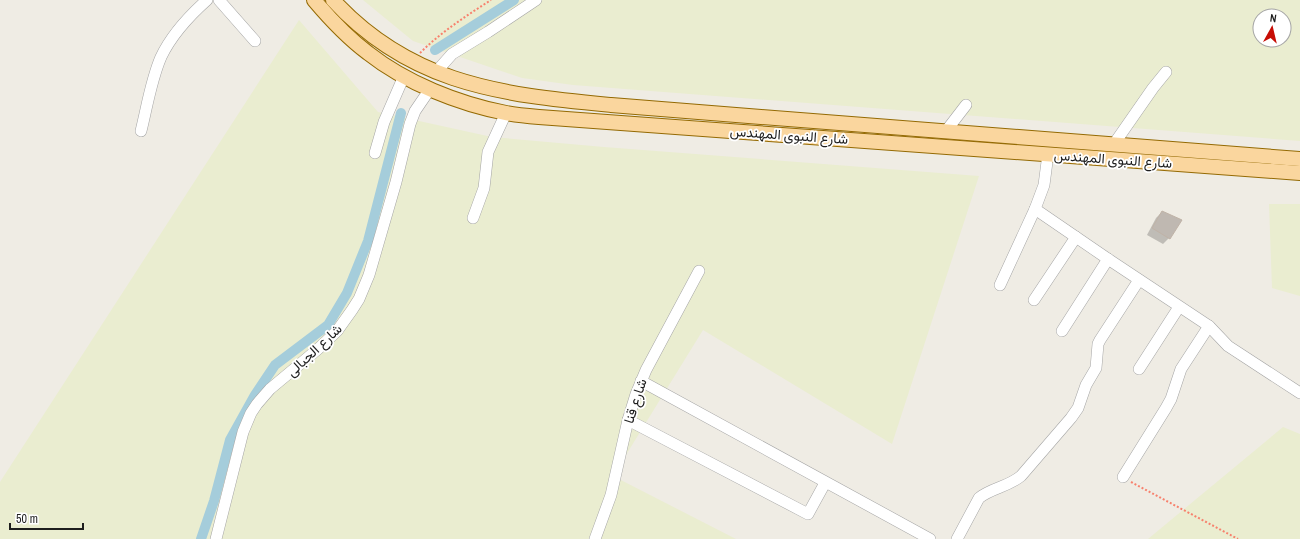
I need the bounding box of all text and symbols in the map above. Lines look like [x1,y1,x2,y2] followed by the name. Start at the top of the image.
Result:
[1252,8,1292,48] north arrow
[1269,11,1278,25] text: N
[729,122,849,150] street label: شارع النبوى المهندس
[1053,146,1173,174] street label: شارع النبوى المهندس
[282,320,347,382] street label: شارع الجبالى
[619,376,653,426] street label: شارع قنا
[10,505,83,531] scale bar
[16,511,38,527] text: 50 m

